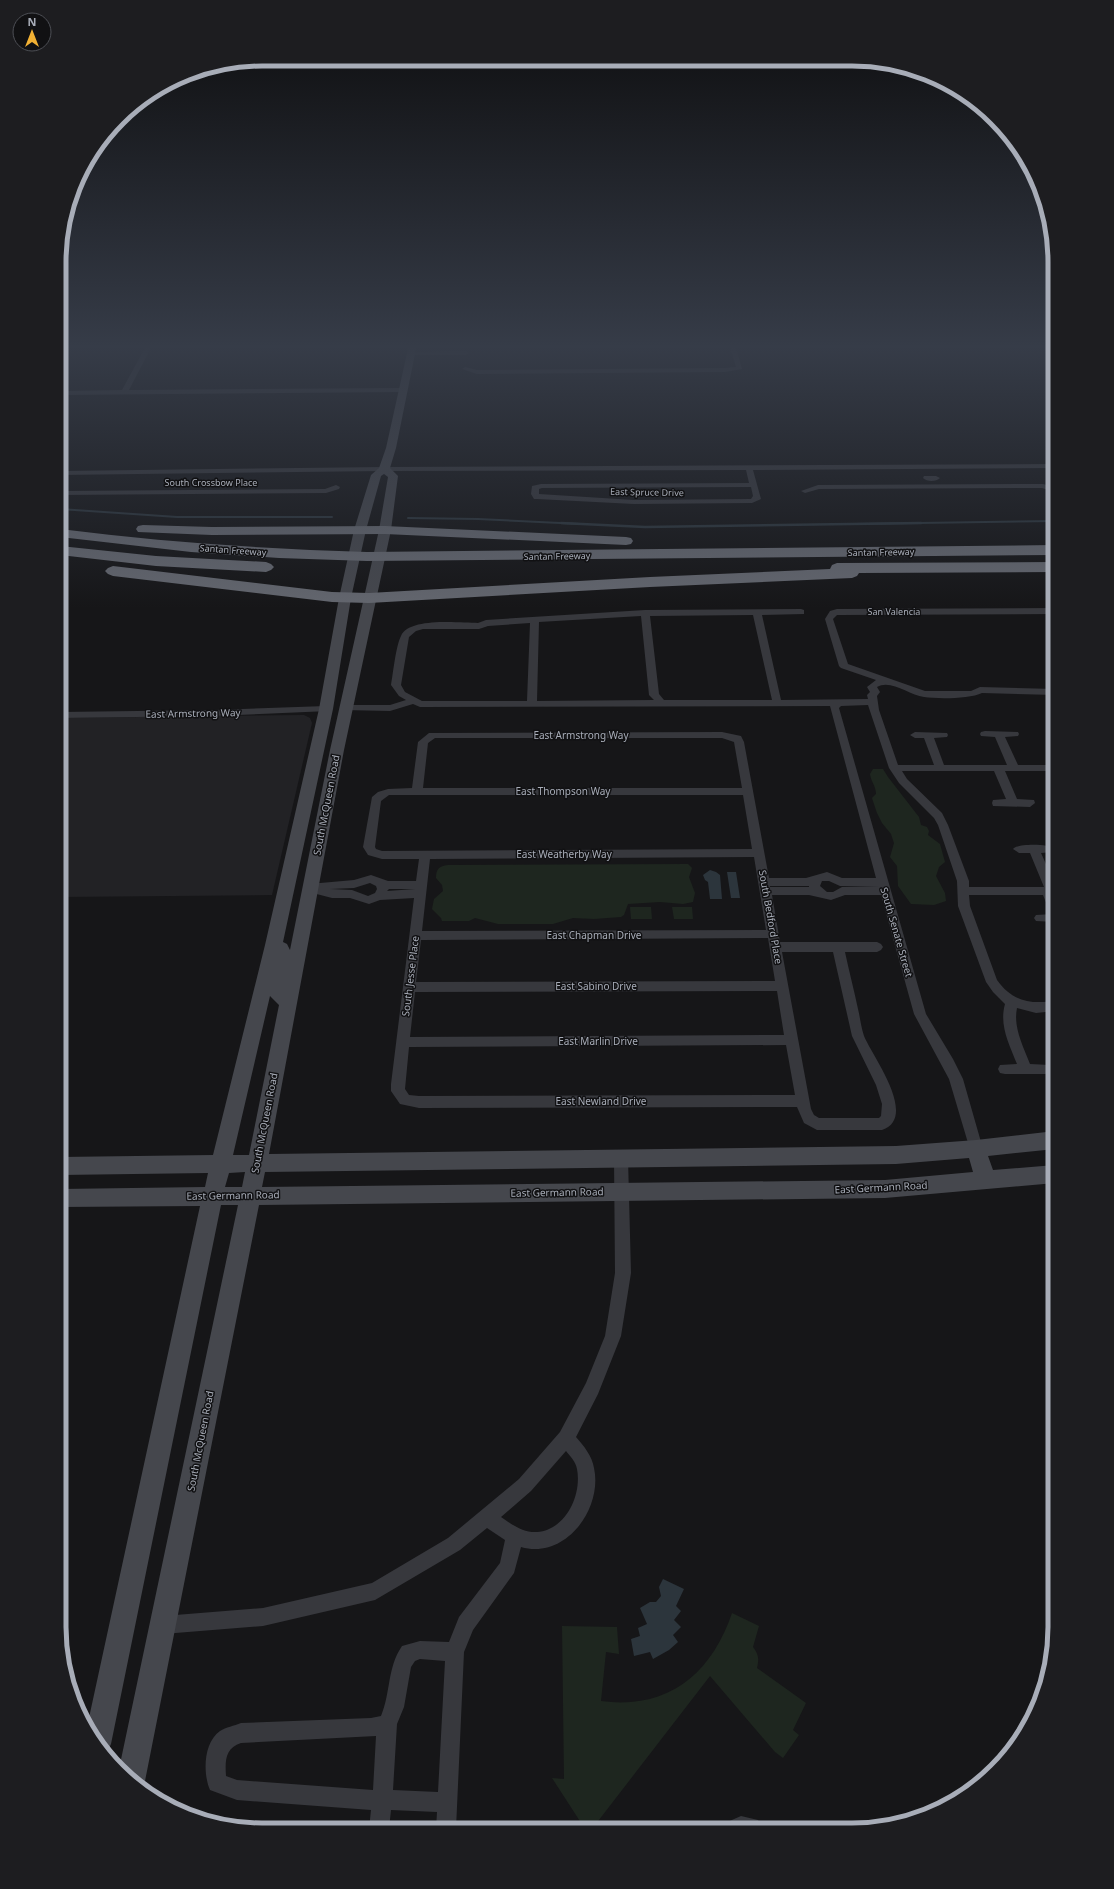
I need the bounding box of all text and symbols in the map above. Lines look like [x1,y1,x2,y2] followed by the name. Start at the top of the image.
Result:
[12,12,52,52] north arrow
[28,14,36,29] text: N
[165,476,257,489] street label: South Crossbow Place
[610,485,684,499] street label: East Spruce Drive
[199,541,267,559] street label: Santan Freeway
[848,545,915,559] street label: Santan Freeway
[524,549,591,563] street label: Santan Freeway
[868,605,920,618] street label: San Valencia
[145,705,242,721] street label: East Armstrong Way
[533,728,629,742] street label: East Armstrong Way
[309,754,343,856] street label: South McQueen Road
[516,784,611,798] street label: East Thompson Way
[516,847,613,861] street label: East Weatherby Way
[756,869,786,965] street label: South Bedford Place
[877,885,917,979] street label: South Senate Street
[547,928,642,942] street label: East Chapman Drive
[398,935,422,1017] street label: South Jesse Place
[555,979,637,993] street label: East Sabino Drive
[558,1034,638,1048] street label: East Marlin Drive
[247,1072,281,1174] street label: South McQueen Road
[556,1094,647,1108] street label: East Newland Drive
[834,1178,928,1196] street label: East Germann Road
[510,1184,604,1200] street label: East Germann Road
[186,1187,280,1203] street label: East Germann Road
[183,1390,217,1492] street label: South McQueen Road

